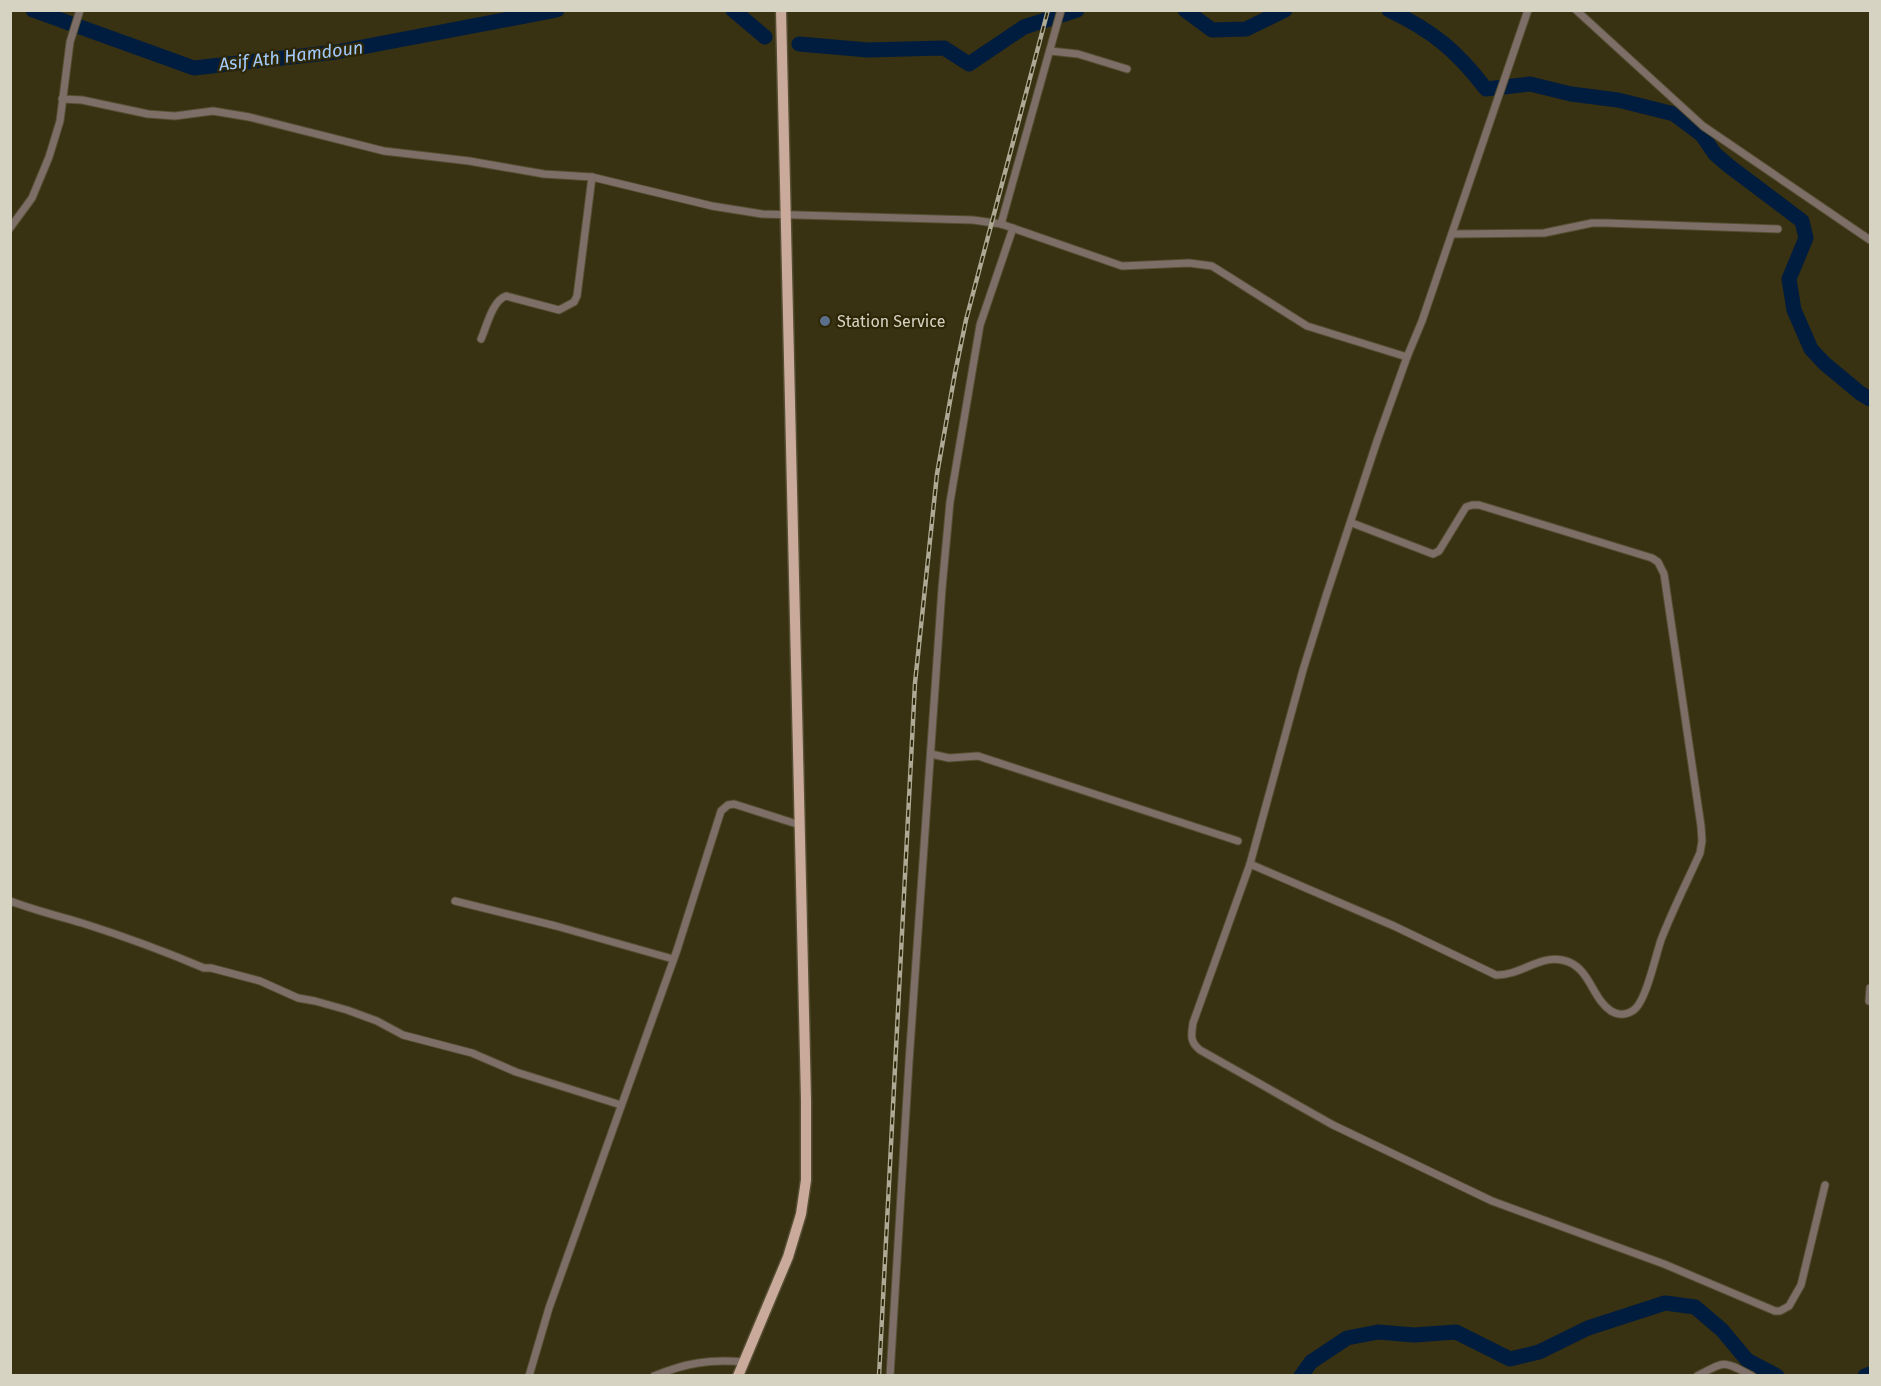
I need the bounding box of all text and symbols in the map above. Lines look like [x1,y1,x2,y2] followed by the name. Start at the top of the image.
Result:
[217,36,364,76] water label: Asif Ath Hamdoun
[837,312,945,331] place label: Station Service
[818,314,832,328] marker: Station Service

